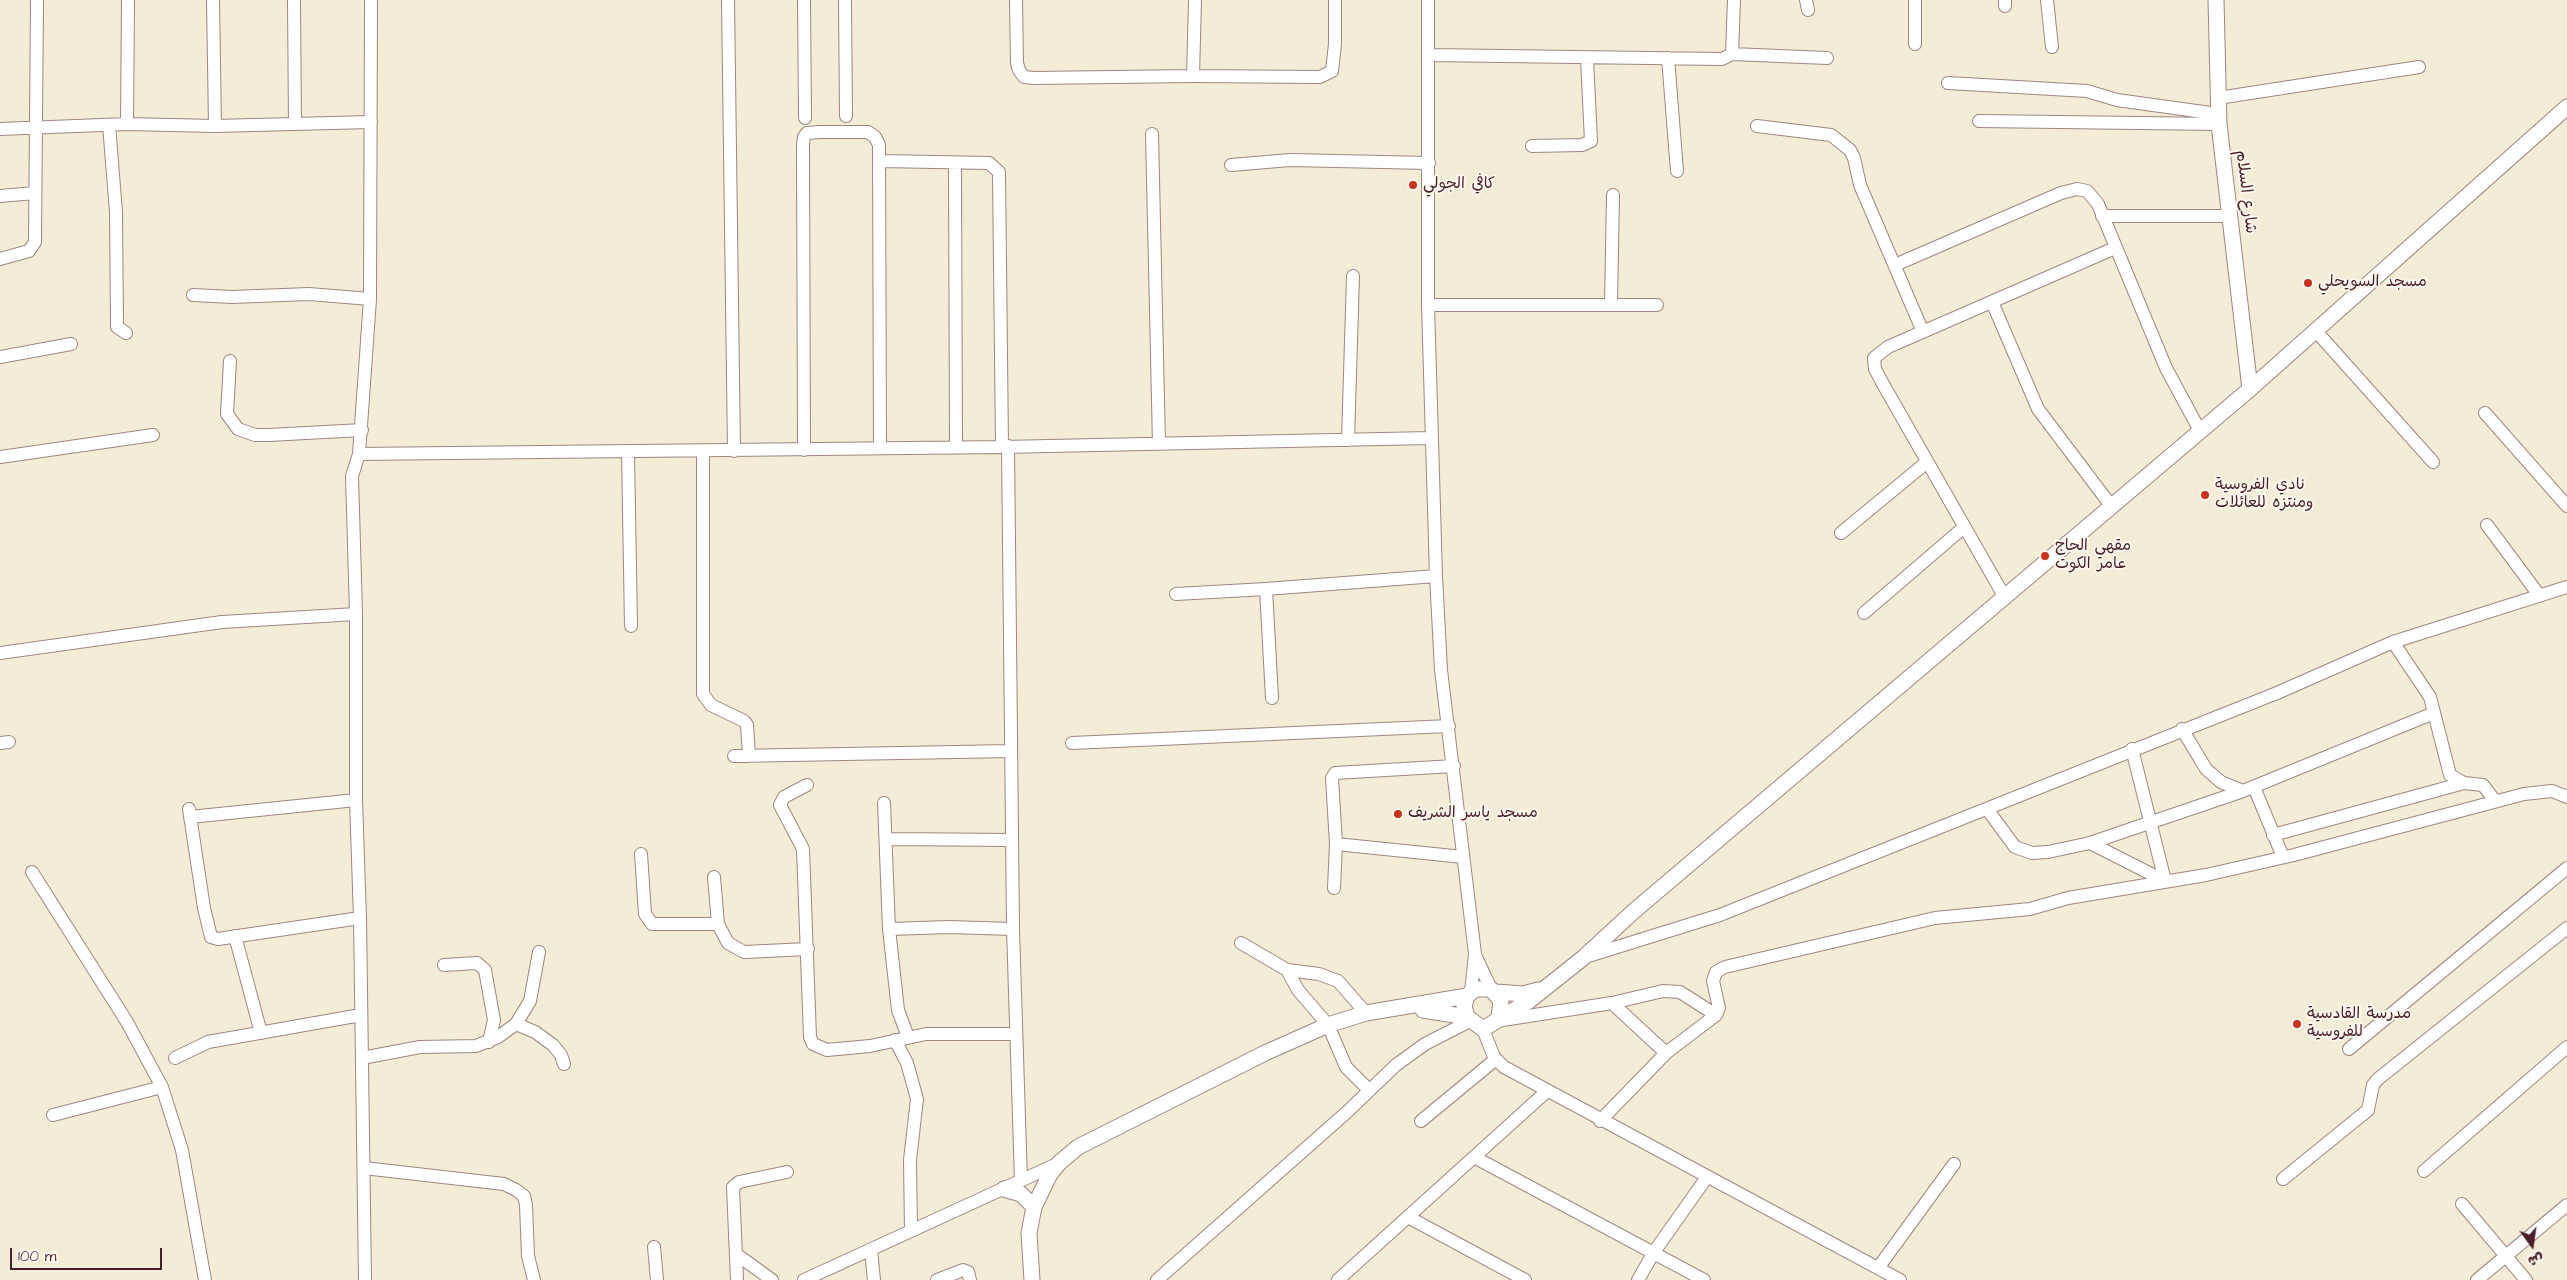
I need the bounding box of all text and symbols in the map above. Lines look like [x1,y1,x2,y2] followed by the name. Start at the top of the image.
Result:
[2230,149,2260,235] street label: شارع السلام
[1423,175,1495,195] place label: كافي الجولي
[1407,179,1419,191] marker: كافي الجولي
[2318,273,2427,293] place label: مسجد السويحلي
[2302,277,2314,289] marker: مسجد السويحلي
[2215,476,2313,514] place label: نادي الفروسية ومنتزه للعائلات
[2199,489,2211,501] marker: نادي الفروسية ومنتزه للعائلات
[2055,537,2131,575] place label: مقهي الحاج عامر الكوت
[2039,550,2051,562] marker: مقهي الحاج عامر الكوت
[1408,804,1538,824] place label: مسجد ياسر الشريف
[1392,808,1404,820] marker: مسجد ياسر الشريف
[2307,1005,2411,1043] place label: مدرسة القادسية للفروسية
[2291,1018,2303,1030] marker: مدرسة القادسية للفروسية
[2507,1220,2557,1270] north arrow
[12,1238,165,1270] scale bar
[18,1246,57,1267] text: 100 m
[2526,1248,2546,1271] text: ش

